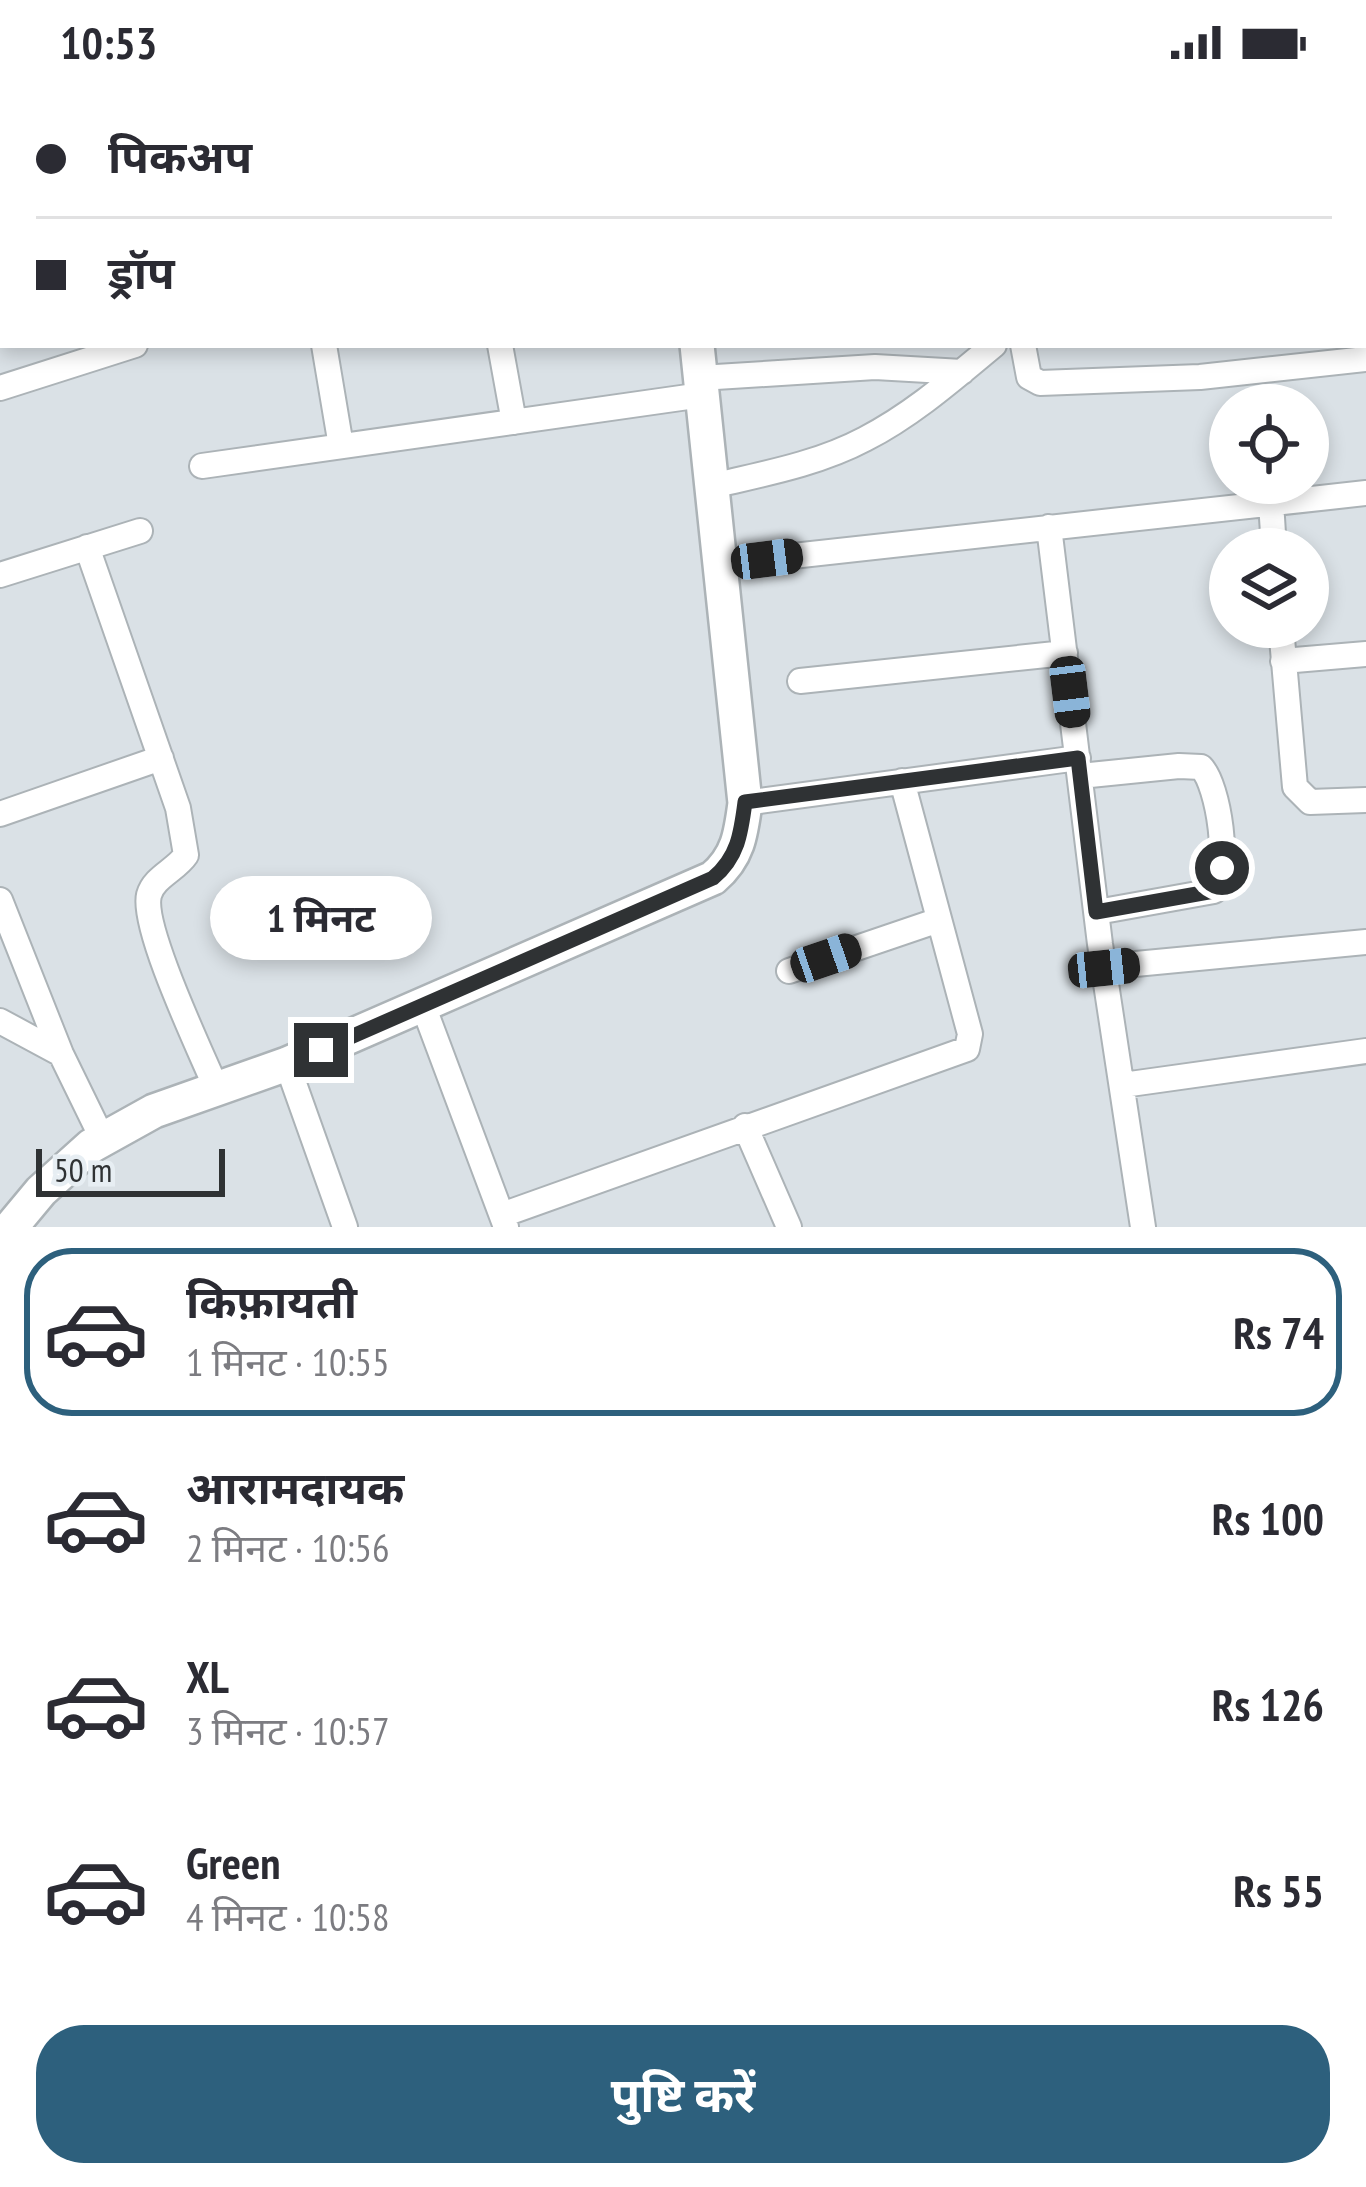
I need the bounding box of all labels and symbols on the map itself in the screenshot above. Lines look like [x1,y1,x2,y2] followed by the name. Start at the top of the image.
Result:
[729,537,805,581] car
[1048,654,1092,730] car
[1195,841,1249,895] route start
[210,876,432,960] callout: 1 मिनट
[786,929,866,987] car
[1066,946,1142,990] car
[294,1023,348,1077] route end
[36,1143,225,1196] scale bar

